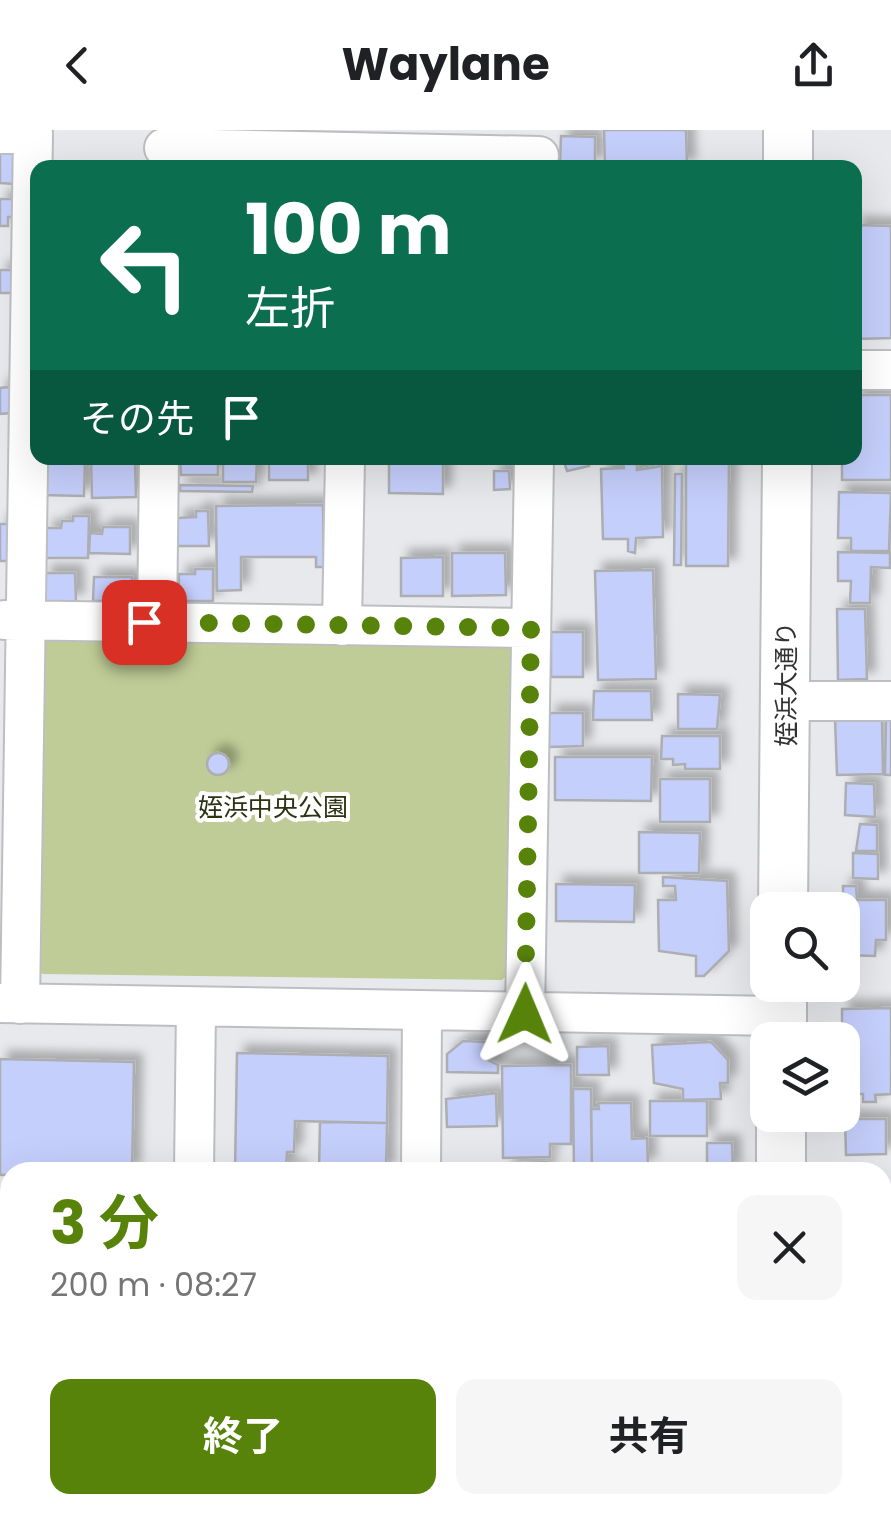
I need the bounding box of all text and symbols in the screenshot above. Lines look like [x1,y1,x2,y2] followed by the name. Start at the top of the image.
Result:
[341,33,550,96] text: Waylane
[50,38,105,93] icon: back
[786,38,841,93] icon: share
[245,180,452,279] text: 100 m
[80,200,210,330] icon: left
[245,277,335,340] text: 左折
[214,390,269,445] icon: arrive
[80,392,194,445] text: その先
[102,580,187,665] pin
[117,595,172,650] icon: arrive
[769,621,804,747] street label: 姪浜大通り
[198,790,348,825] park label: 姪浜中央公園
[750,892,860,1132] map controls
[750,892,860,1002] button: search
[473,962,577,1066] position arrow
[750,1022,860,1132] button: layers
[50,1181,159,1265] text: 3 分
[737,1195,842,1300] button: close
[50,1262,257,1307] text: 200 m · 08:27
[50,1379,436,1494] button: 終了
[456,1379,842,1494] button: 共有

